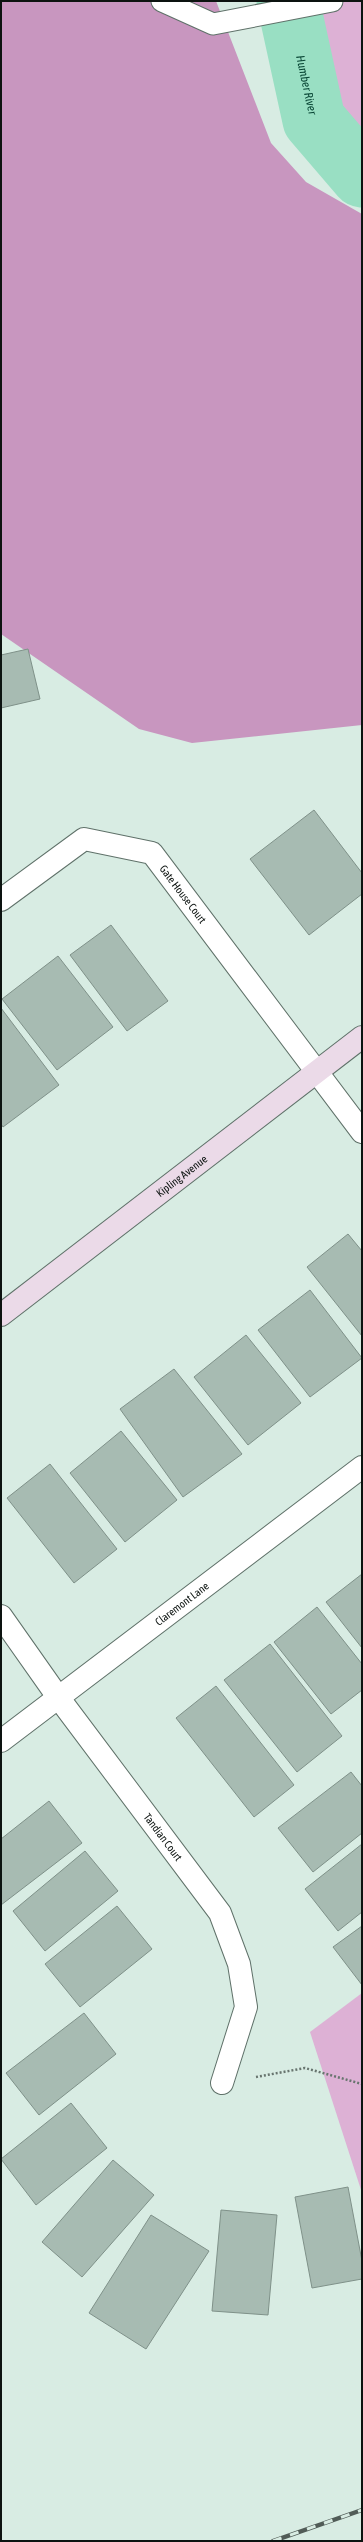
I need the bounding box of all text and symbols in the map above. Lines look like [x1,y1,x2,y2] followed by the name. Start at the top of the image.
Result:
[293,54,320,116] water label: Humber River
[157,863,209,926] street label: Gate House Court
[154,1153,209,1199] street label: Kipling Avenue
[153,1580,211,1628] street label: Claremont Lane
[141,1811,185,1863] street label: Tandian Court

